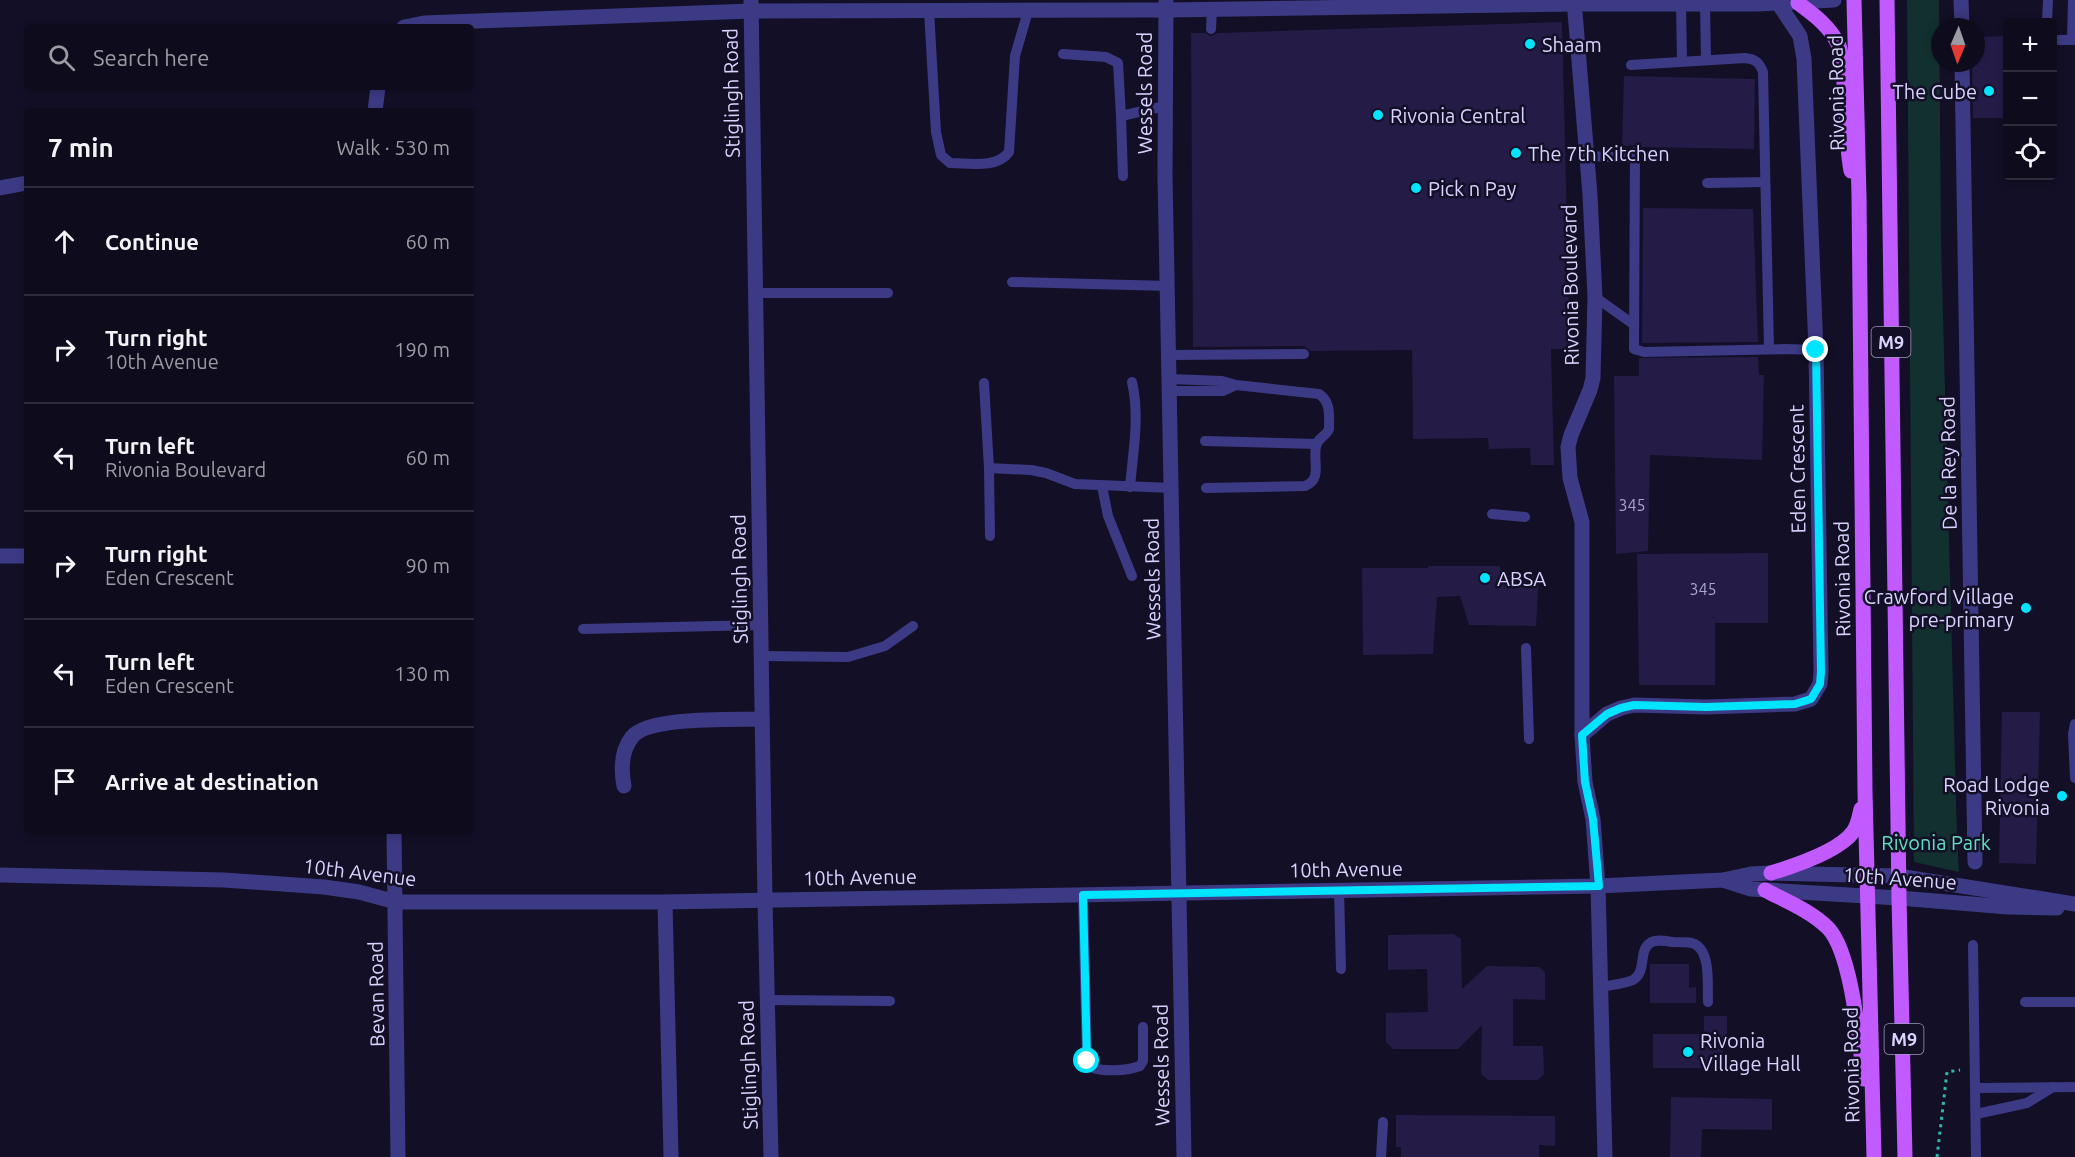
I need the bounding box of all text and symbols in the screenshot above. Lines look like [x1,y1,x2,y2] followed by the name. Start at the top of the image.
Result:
[1931,18,1985,72] north arrow
[2003,18,2057,180] map controls
[2003,18,2057,72] button: +
[24,24,474,90] search box
[718,28,744,158] street label: Stiglingh Road
[1133,32,1156,154] street label: Wessels Road
[1542,33,1602,56] place label: Shaam
[1823,35,1849,151] street label: Rivonia Road
[1523,37,1537,51] marker: Shaam
[45,41,78,74] icon: search
[93,45,209,70] text: Search here
[2003,72,2057,126] button: −
[1893,80,1977,103] place label: The Cube
[1982,84,1996,98] marker: The Cube
[1390,104,1526,127] place label: Rivonia Central
[1371,108,1385,122] marker: Rivonia Central
[2003,126,2057,180] button: locate
[48,133,114,162] text: 7 min
[337,136,450,159] text: Walk · 530 m
[1528,142,1670,165] place label: The 7th Kitchen
[1509,146,1523,160] marker: The 7th Kitchen
[1428,177,1517,200] place label: Pick n Pay
[1409,181,1423,195] marker: Pick n Pay
[1557,204,1583,366] street label: Rivonia Boulevard
[48,225,81,258] icon: ahead
[105,229,199,254] text: Continue
[406,230,450,253] text: 60 m
[105,325,207,350] text: Turn right
[1872,327,1910,357] road number: M9
[48,333,81,366] icon: right
[1802,336,1828,362] route end
[394,338,450,361] text: 190 m
[105,350,219,373] text: 10th Avenue
[1935,396,1961,530] street label: De la Rey Road
[1784,404,1810,534] street label: Eden Crescent
[105,433,195,458] text: Turn left
[48,441,81,474] icon: left
[406,446,450,469] text: 60 m
[105,458,266,481] text: Rivonia Boulevard
[1618,496,1646,514] house number: 345
[726,514,752,644] street label: Stiglingh Road
[1139,518,1165,640] street label: Wessels Road
[1829,521,1855,637] street label: Rivonia Road
[105,541,207,566] text: Turn right
[48,549,81,582] icon: right
[406,554,450,577] text: 90 m
[105,566,234,589] text: Eden Crescent
[1497,567,1546,590] place label: ABSA
[1478,571,1492,585] marker: ABSA
[1689,580,1717,598] house number: 345
[1864,585,2014,631] place label: Crawford Village pre-primary
[2019,601,2033,615] marker: Crawford Village pre-primary
[105,649,195,674] text: Turn left
[48,657,81,690] icon: left
[394,662,450,685] text: 130 m
[105,674,234,697] text: Eden Crescent
[48,765,81,798] icon: arrive
[105,769,319,794] text: Arrive at destination
[1943,773,2050,819] place label: Road Lodge Rivonia
[2055,789,2069,803] marker: Road Lodge Rivonia
[1881,831,1991,854] park label: Rivonia Park
[302,854,418,890] street label: 10th Avenue
[1289,857,1403,881] street label: 10th Avenue
[1842,863,1958,893] street label: 10th Avenue
[803,865,917,889] street label: 10th Avenue
[364,941,388,1047] street label: Bevan Road
[734,1000,762,1130] street label: Stiglingh Road
[1148,1004,1174,1126] street label: Wessels Road
[1838,1007,1864,1123] street label: Rivonia Road
[1884,1024,1924,1054] road number: M9
[1700,1029,1801,1075] place label: Rivonia Village Hall
[1681,1045,1695,1059] marker: Rivonia Village Hall
[1073,1047,1099,1073] route start

